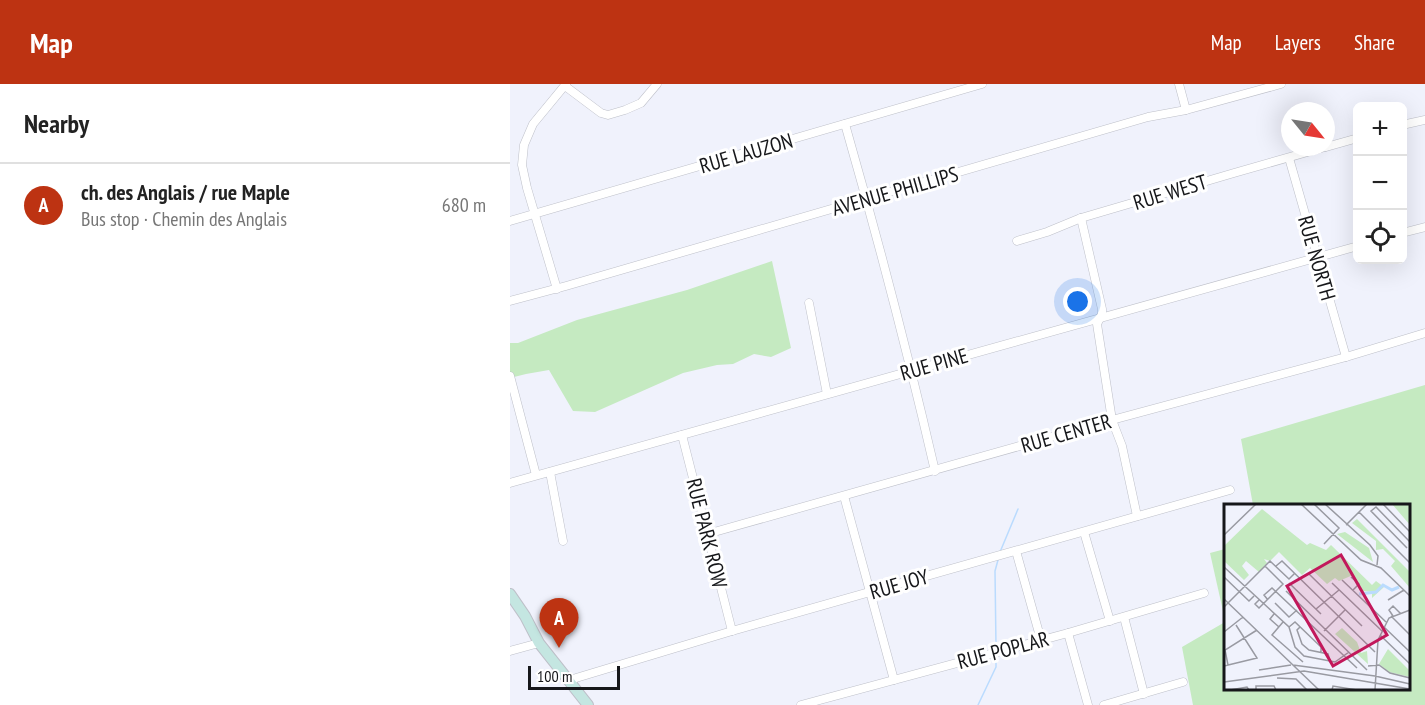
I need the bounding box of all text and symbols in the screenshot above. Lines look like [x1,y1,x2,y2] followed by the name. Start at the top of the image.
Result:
[30,24,73,61] text: Map
[1211,29,1242,56] text: Map
[1275,29,1321,56] text: Layers
[1354,29,1395,56] text: Share
[1281,102,1335,156] north arrow
[1353,102,1407,264] map controls
[1353,102,1407,156] button: +
[24,107,89,140] text: Nearby
[696,127,796,179] street label: RUE LAUZON
[1353,156,1407,210] button: −
[829,160,961,222] street label: AVENUE PHILLIPS
[1130,168,1211,216] street label: RUE WEST
[81,178,290,206] text: ch. des Anglais / rue Maple
[38,192,49,218] text: A
[442,192,486,218] text: 680 m
[81,206,287,232] text: Bus stop · Chemin des Anglais
[1353,210,1407,264] button: locate
[1292,212,1342,304] street label: RUE NORTH
[1063,287,1092,316] your location
[897,341,971,387] street label: RUE PINE
[1018,407,1114,459] street label: RUE CENTER
[680,475,734,591] street label: RUE PARK ROW
[1224,504,1410,690] inset map
[866,563,932,605] street label: RUE JOY
[539,598,578,648] pin: A
[954,625,1052,675] street label: RUE POPLAR
[528,663,620,690] scale bar
[537,666,572,686] text: 100 m

